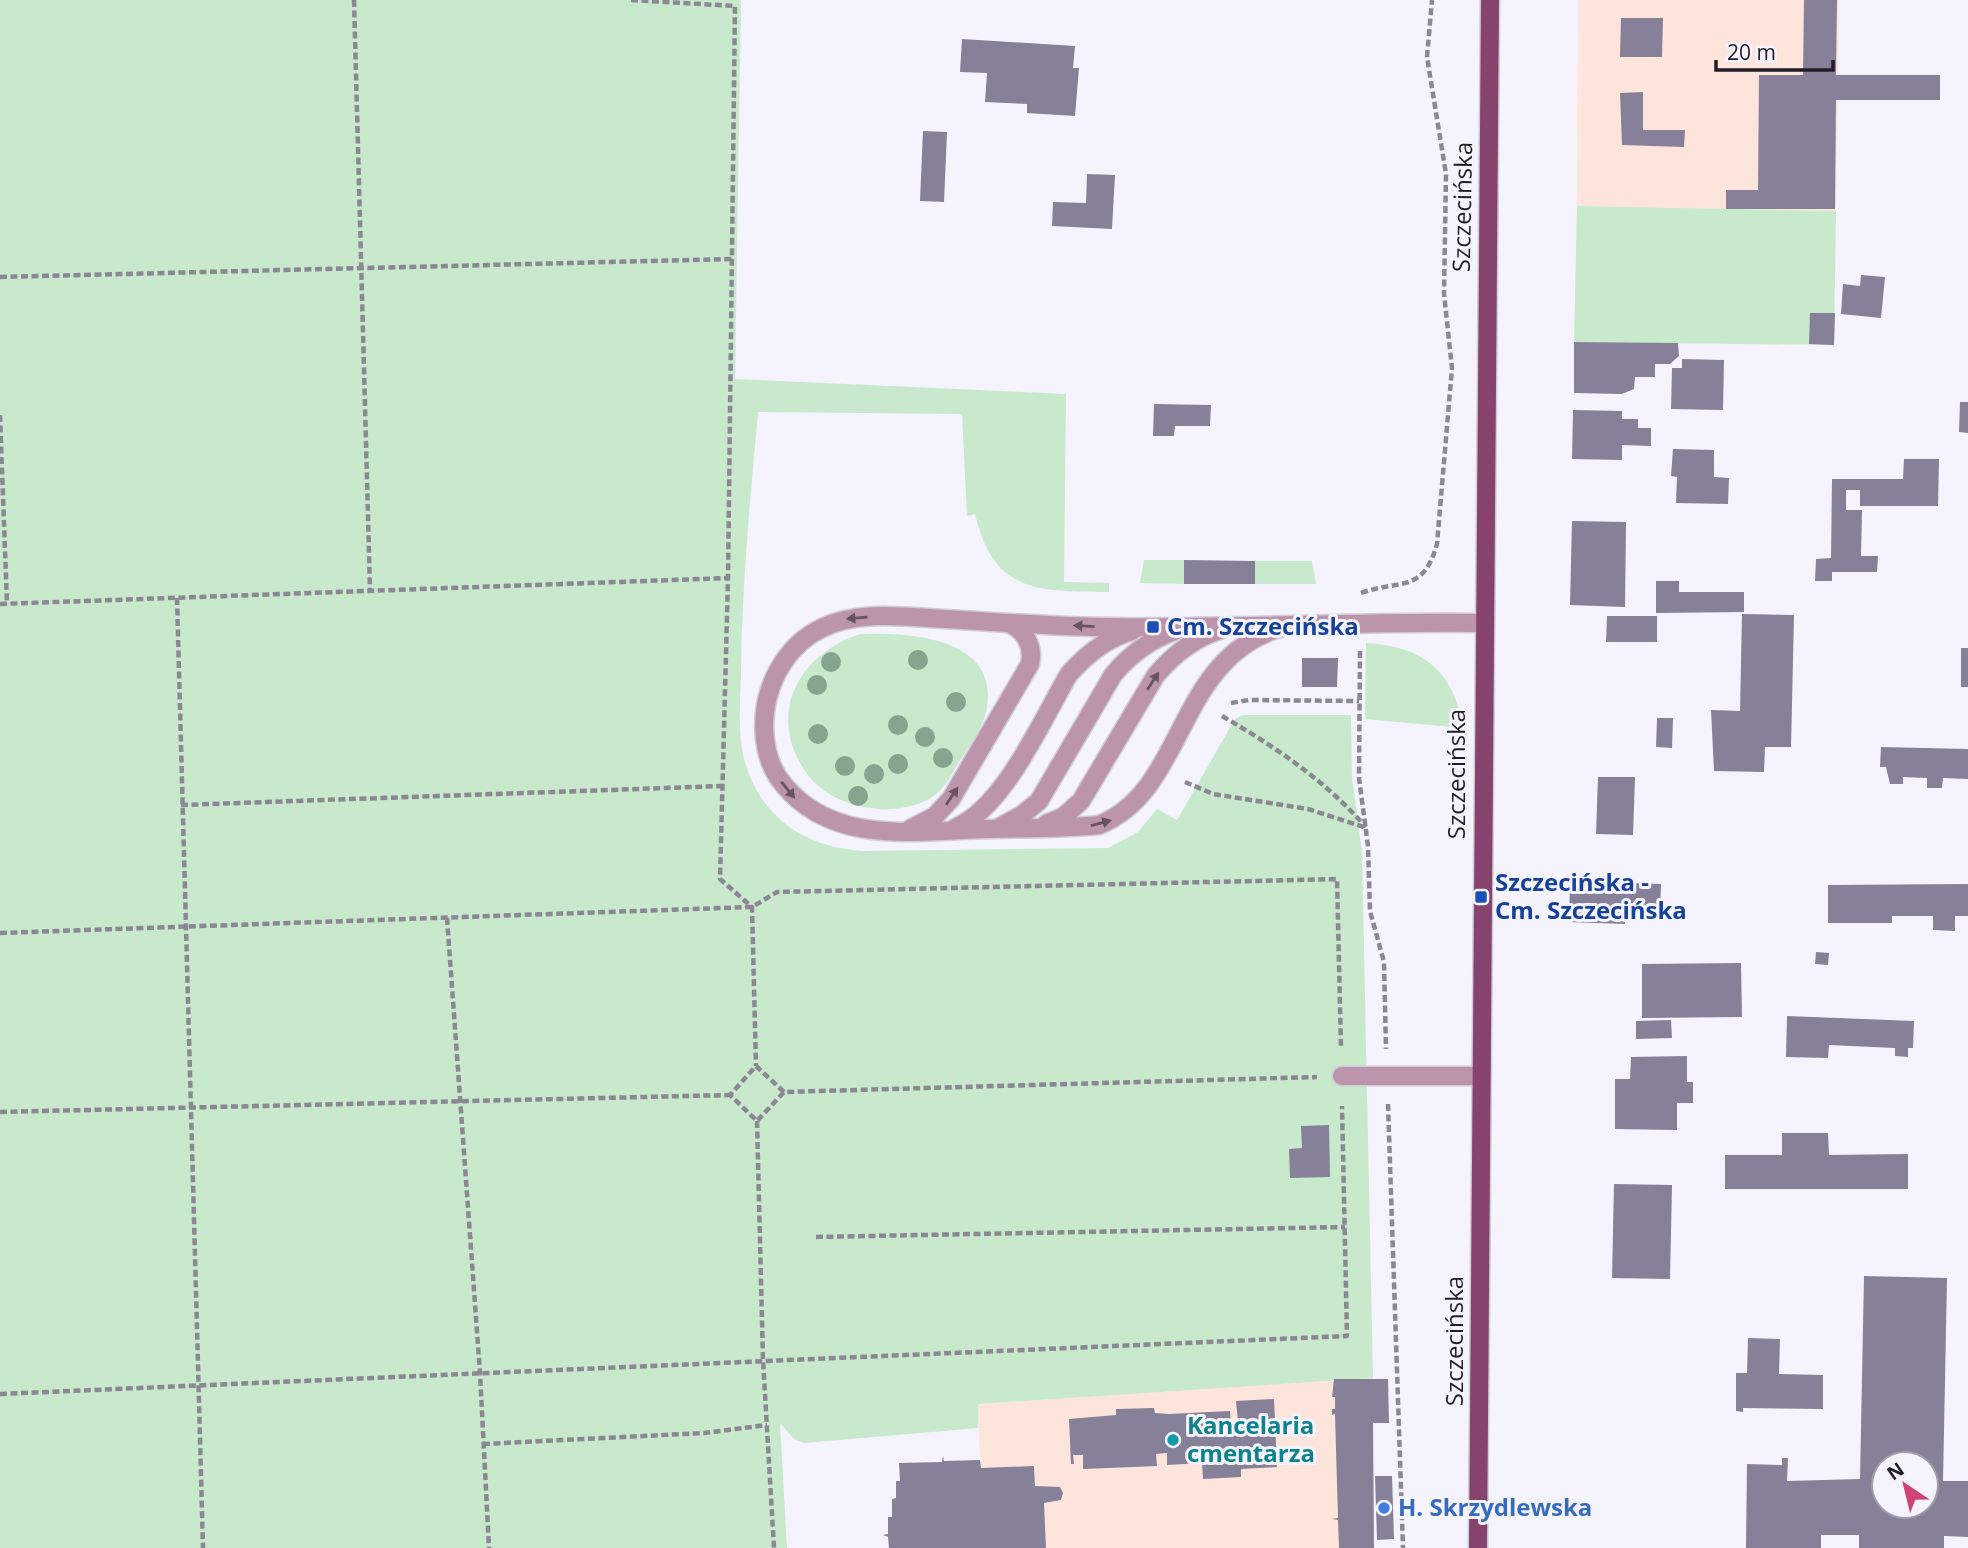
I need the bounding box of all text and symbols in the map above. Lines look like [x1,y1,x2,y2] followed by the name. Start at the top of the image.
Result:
[1716,28,1833,72] scale bar
[1727,38,1776,66] text: 20 m
[1444,142,1479,272] street label: Szczecińska
[1167,609,1359,642] place label: Cm. Szczecińska
[846,613,868,624] one-way arrow
[1145,619,1161,635] marker: Cm. Szczecińska
[1073,621,1095,632] one-way arrow
[1147,671,1160,690] one-way arrow
[1439,709,1472,839] street label: Szczecińska
[780,782,795,799] one-way arrow
[945,787,959,805] one-way arrow
[1090,817,1112,828] one-way arrow
[1495,865,1687,926] place label: Szczecińska - Cm. Szczecińska
[1473,889,1489,905] marker: Szczecińska - Cm. Szczecińska
[1437,1276,1470,1406] street label: Szczecińska
[1187,1408,1315,1469] place label: Kancelaria cmentarza
[1165,1432,1181,1448] marker: Kancelaria cmentarza
[1870,1450,1940,1520] north arrow
[1881,1456,1909,1486] text: N
[1398,1490,1592,1523] place label: H. Skrzydlewska
[1376,1500,1392,1516] marker: H. Skrzydlewska

